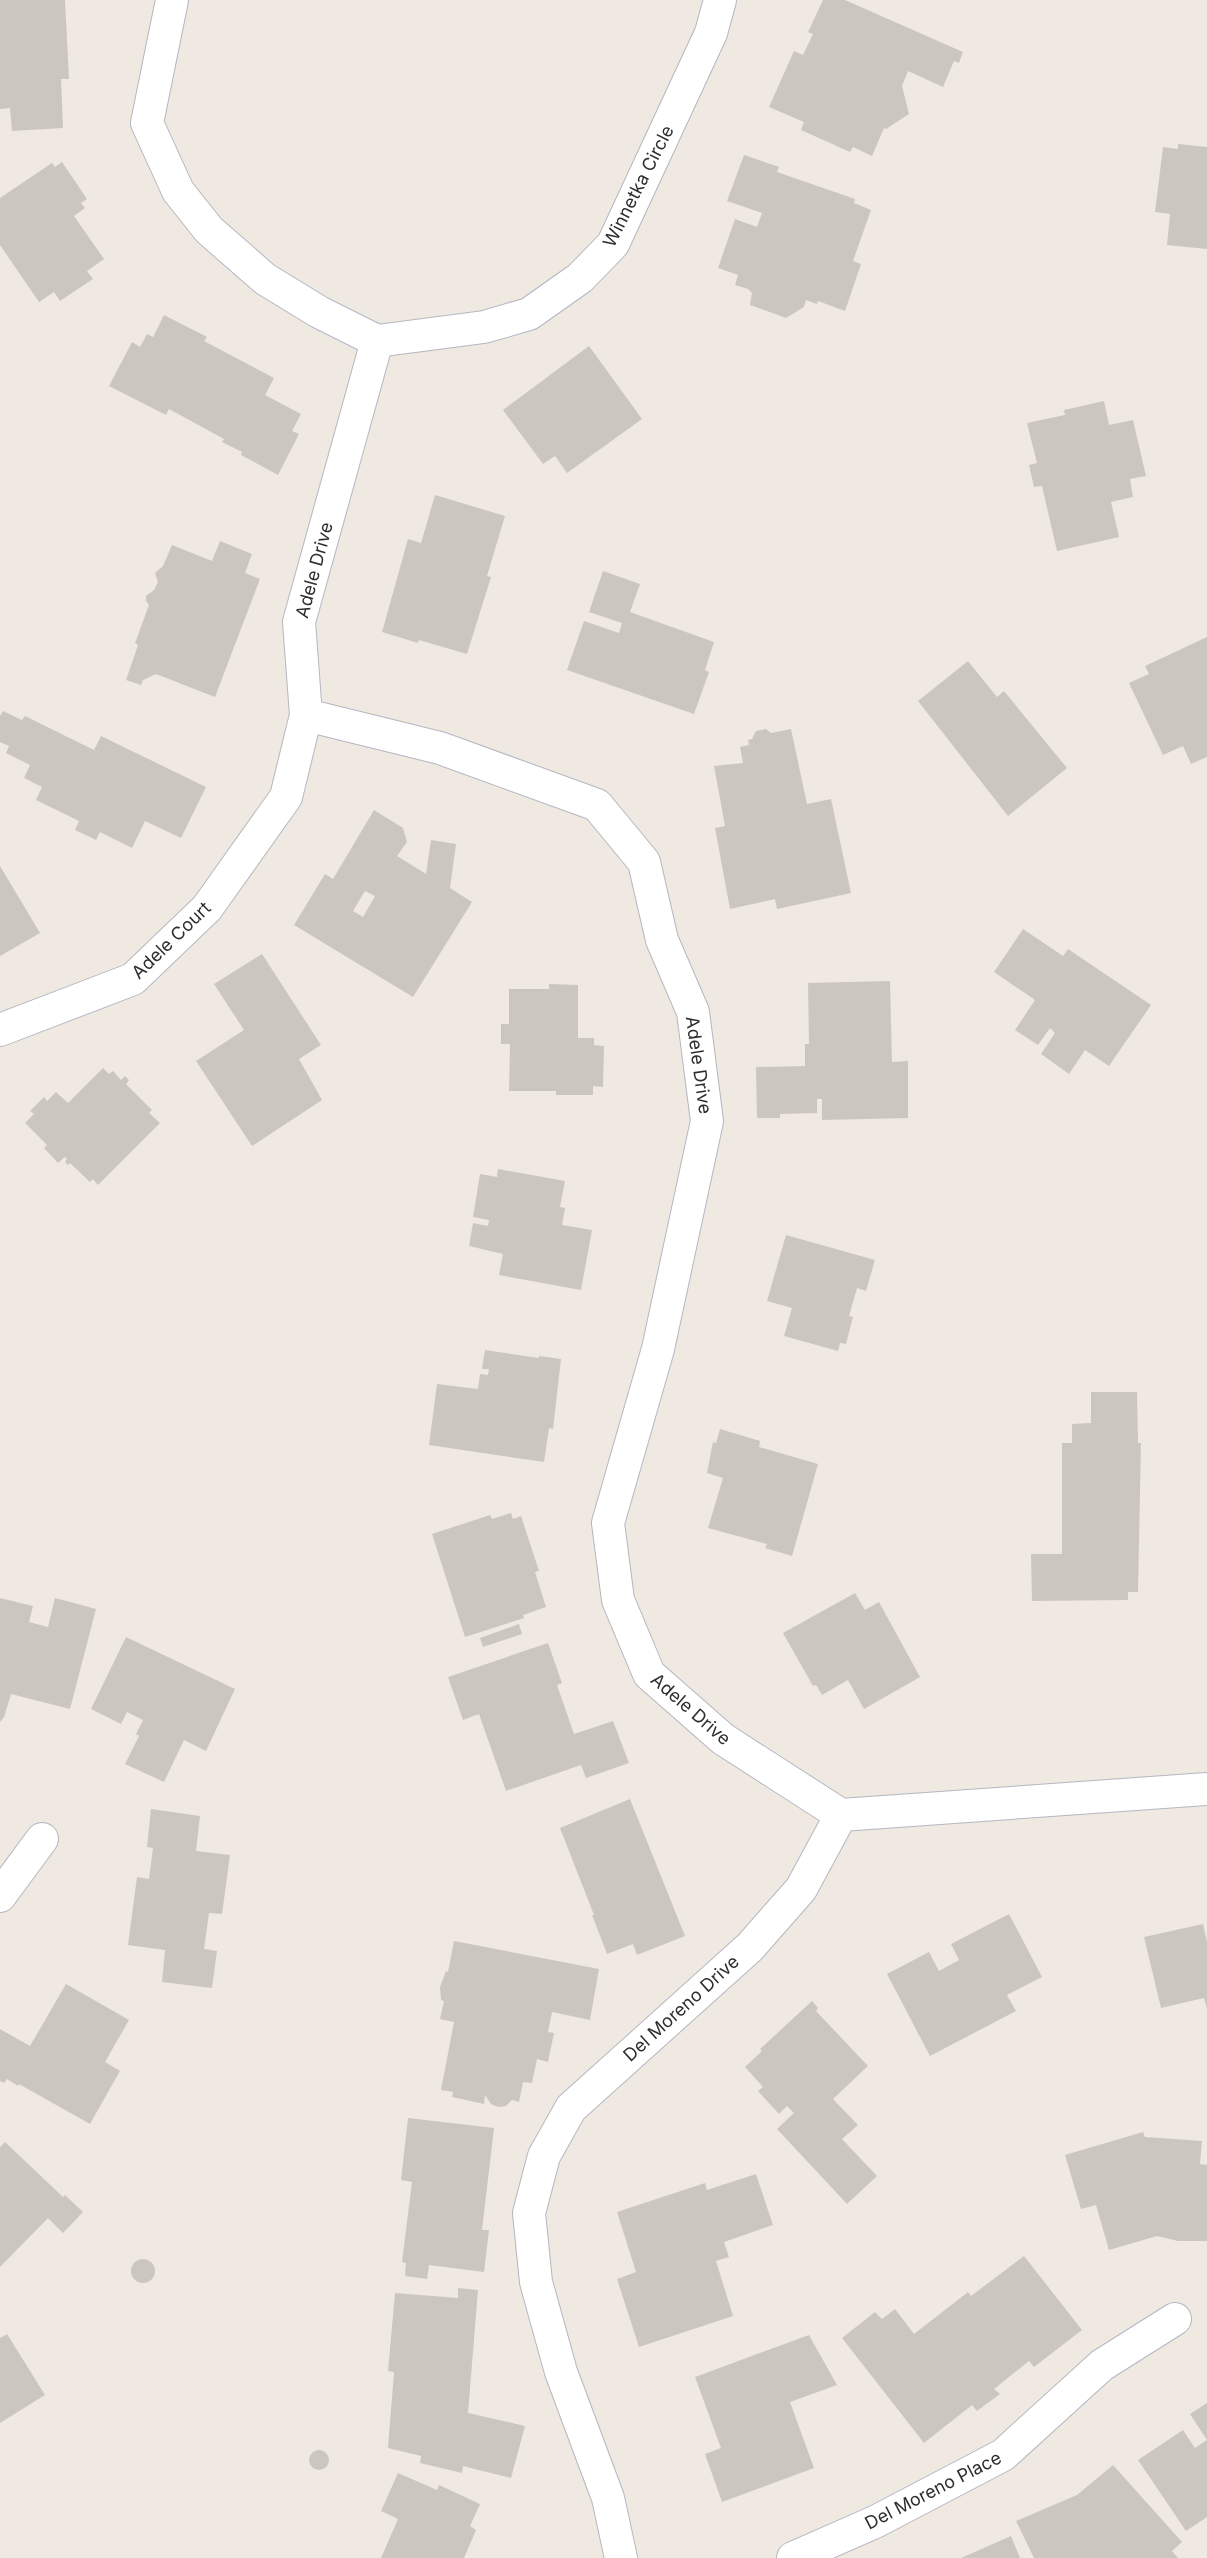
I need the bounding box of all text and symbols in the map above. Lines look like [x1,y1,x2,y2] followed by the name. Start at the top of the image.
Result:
[598,122,678,250] street label: Winnetka Circle
[291,520,337,620] street label: Adele Drive
[127,897,215,983] street label: Adele Court
[682,1015,716,1115] street label: Adele Drive
[647,1669,735,1749] street label: Adele Drive
[619,1951,743,2065] street label: Del Moreno Drive
[861,2447,1005,2533] street label: Del Moreno Place

